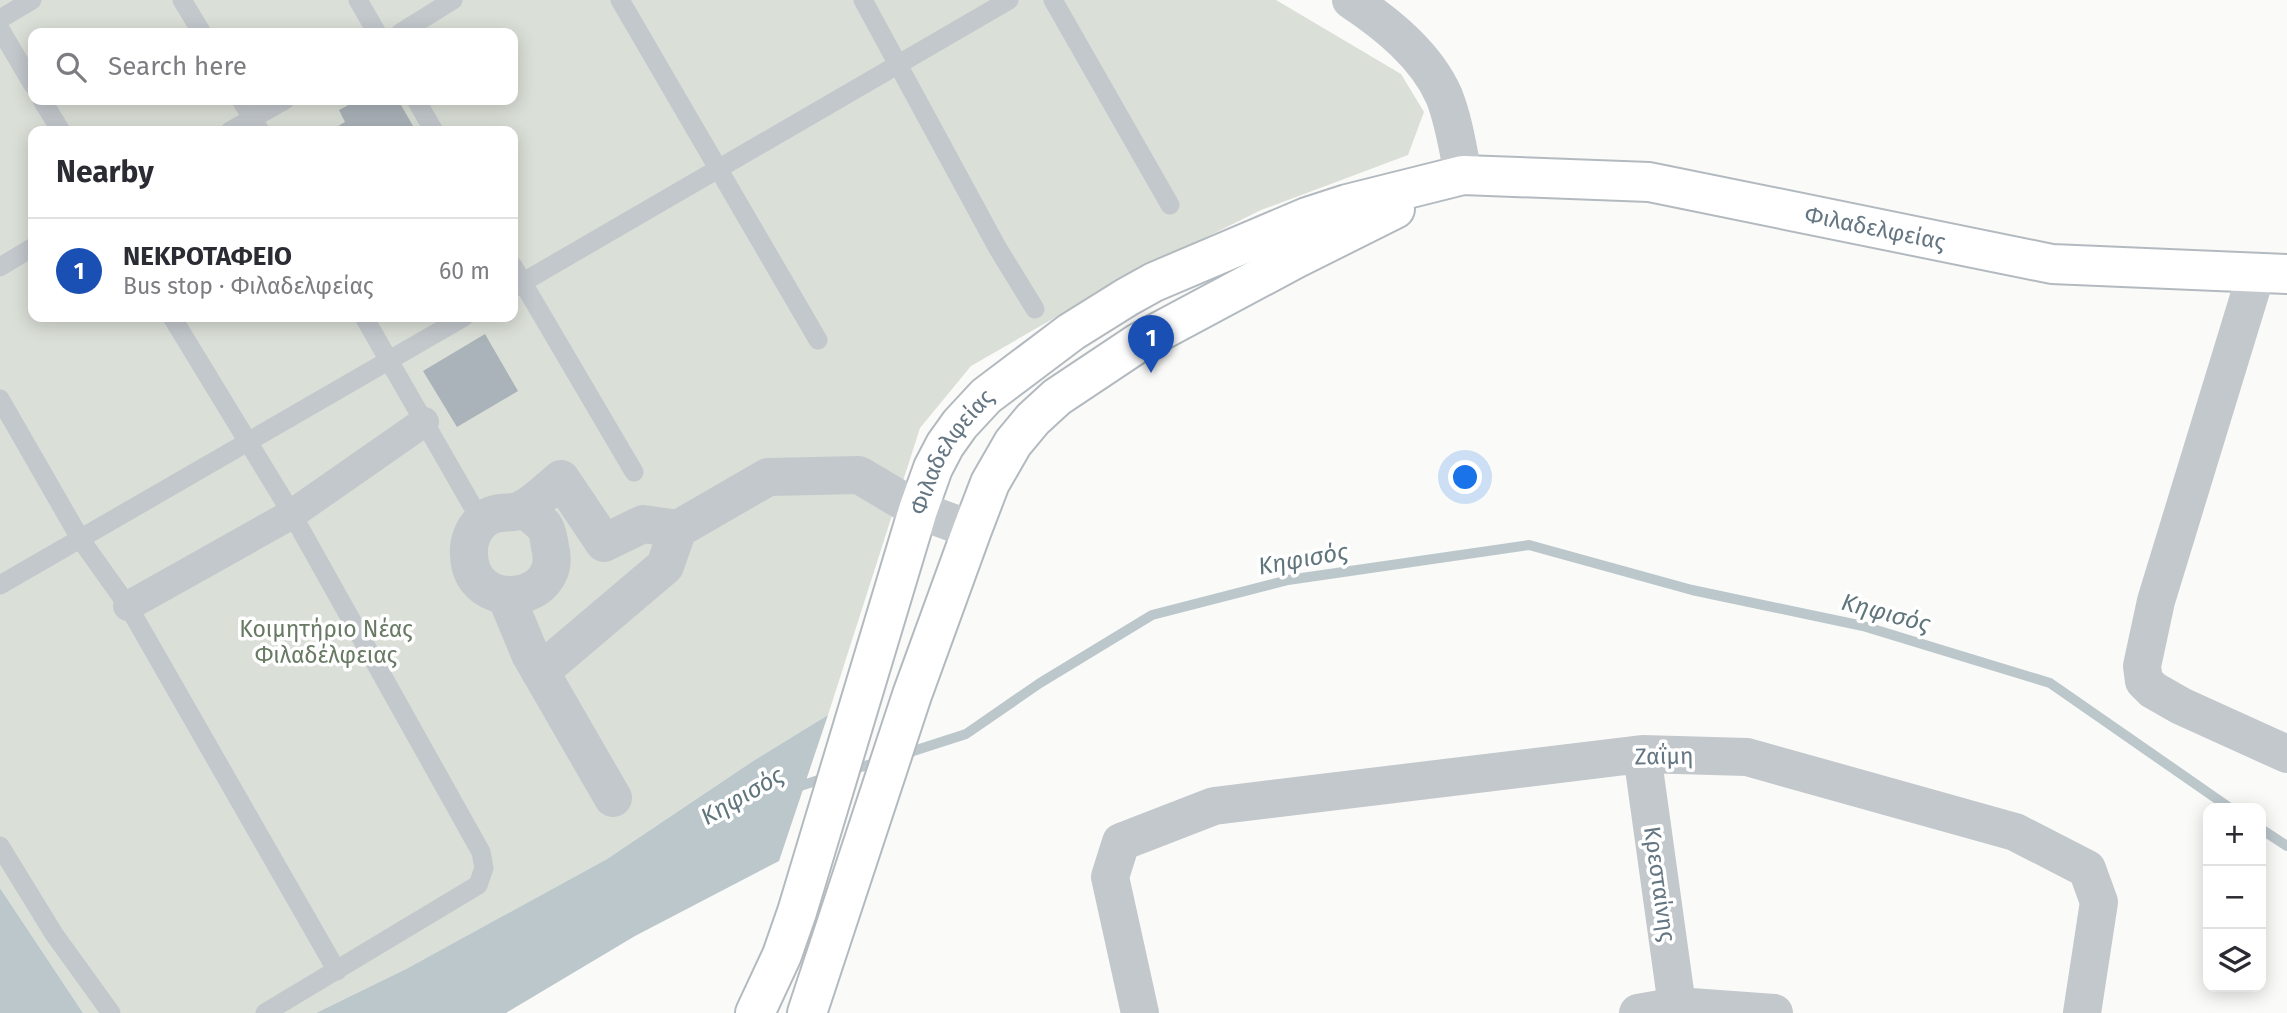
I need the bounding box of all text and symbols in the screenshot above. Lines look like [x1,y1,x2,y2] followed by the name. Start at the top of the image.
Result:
[28,28,518,105] search box
[52,48,90,86] icon: search
[108,51,247,82] text: Search here
[56,154,154,190] text: Nearby
[1802,200,1948,256] street label: Φιλαδελφείας
[123,241,292,272] text: ΝΕΚΡΟΤΑΦΕΙΟ
[74,257,84,285] text: 1
[439,257,490,285] text: 60 m
[123,272,374,300] text: Bus stop · Φιλαδελφείας
[1128,315,1174,373] pin: 1
[904,383,1000,518] street label: Φιλαδελφείας
[1448,460,1482,494] your location
[1256,537,1351,581] water label: Κηφισός
[1838,588,1934,639] water label: Κηφισός
[239,615,413,669] park label: Κοιμητήριο Νέας Φιλαδέλφειας
[1634,740,1694,771] street label: Ζαΐμη
[696,761,789,831] water label: Κηφισός
[2203,803,2266,992] map controls
[2203,803,2266,866] button: +
[1638,825,1682,944] street label: Κρεσταίνης
[2203,866,2266,929] button: −
[2203,929,2266,992] button: layers

